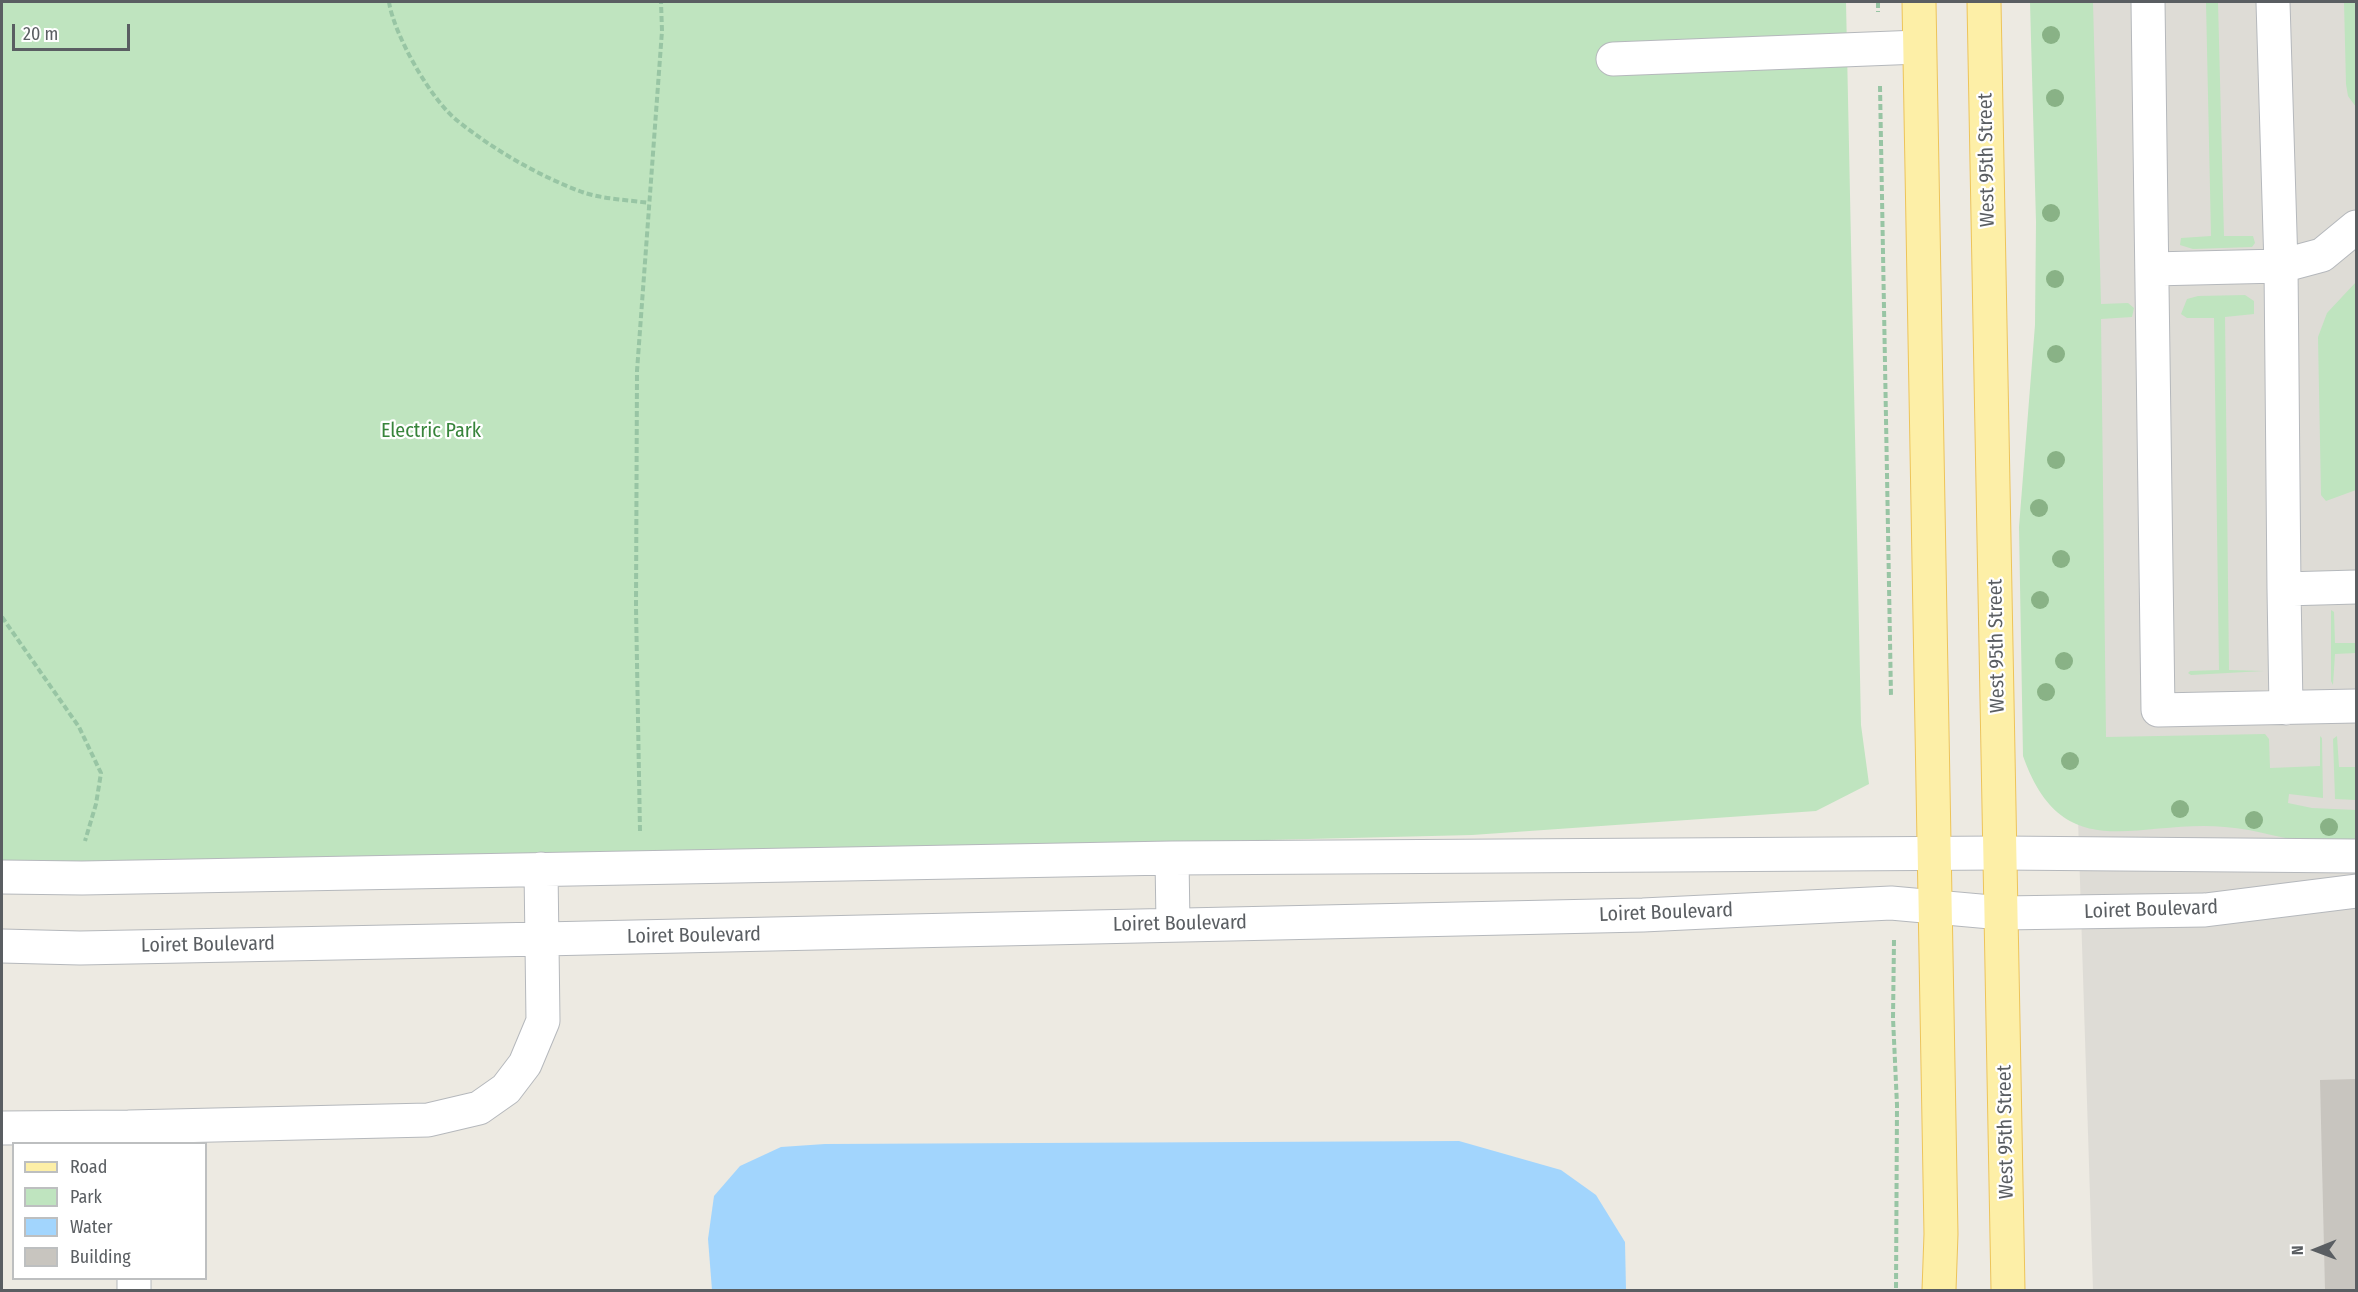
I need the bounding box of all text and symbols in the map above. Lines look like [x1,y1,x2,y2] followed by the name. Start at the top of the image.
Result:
[15,12,134,50] scale bar
[23,23,58,45] text: 20 m
[1974,93,2000,227] street label: West 95th Street
[381,419,481,443] park label: Electric Park
[1984,579,2010,713] street label: West 95th Street
[2084,896,2218,924] street label: Loiret Boulevard
[1599,899,1733,927] street label: Loiret Boulevard
[1113,911,1247,937] street label: Loiret Boulevard
[627,923,761,949] street label: Loiret Boulevard
[141,932,275,958] street label: Loiret Boulevard
[1993,1065,2019,1199] street label: West 95th Street
[12,1142,207,1280] legend
[70,1156,107,1178] text: Road
[70,1186,102,1208] text: Park
[70,1216,113,1238] text: Water
[2286,1220,2346,1280] north arrow
[2288,1245,2307,1255] text: N
[70,1246,131,1268] text: Building

